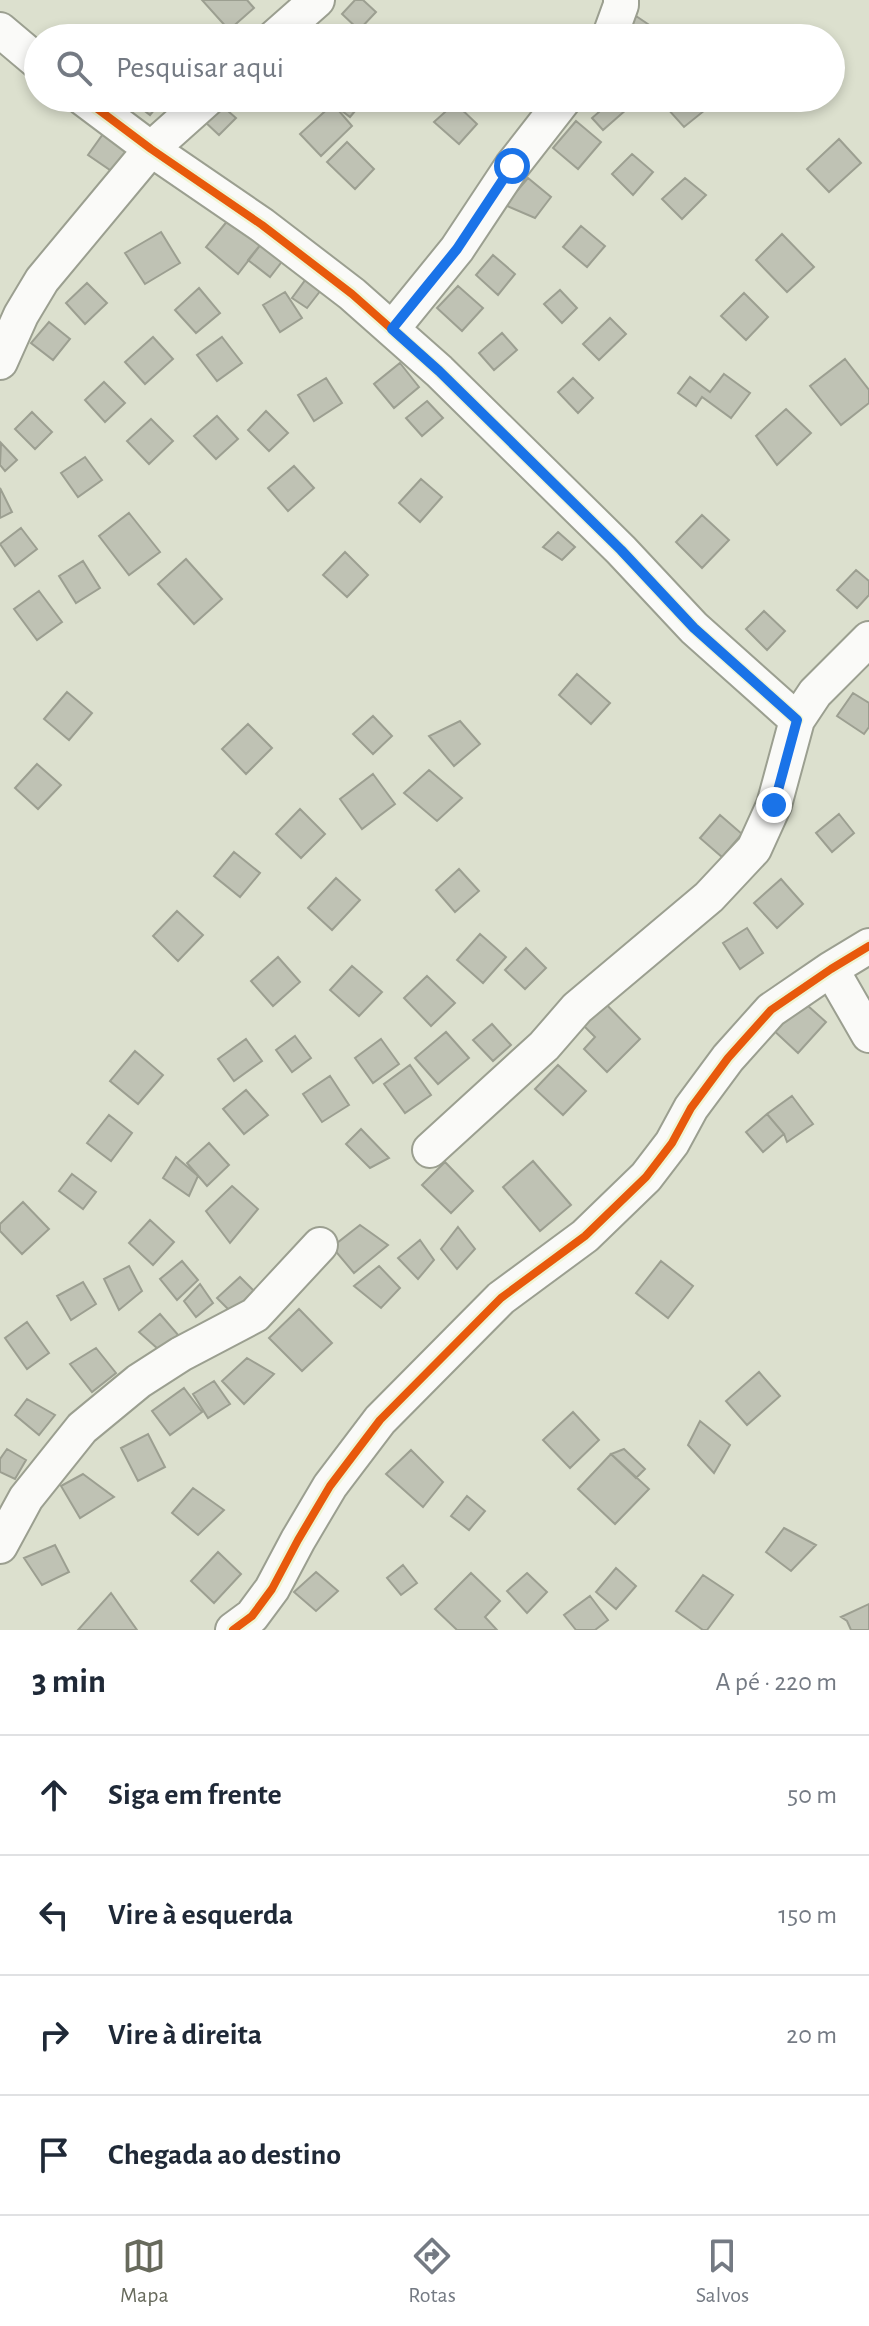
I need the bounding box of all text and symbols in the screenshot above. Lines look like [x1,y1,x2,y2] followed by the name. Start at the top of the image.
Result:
[24,24,845,112] search box
[52,46,96,90] icon: search
[116,53,284,83] text: Pesquisar aqui
[494,148,530,184] route start
[756,787,792,823] route end
[32,1665,106,1699] text: 3 min
[715,1669,837,1695] text: A pé · 220 m
[32,1773,76,1817] icon: ahead
[108,1780,282,1810] text: Siga em frente
[787,1782,837,1808] text: 50 m
[32,1893,76,1937] icon: left
[108,1900,293,1930] text: Vire à esquerda
[778,1902,837,1928] text: 150 m
[32,2013,76,2057] icon: right
[108,2020,262,2050] text: Vire à direita
[786,2022,837,2048] text: 20 m
[32,2133,76,2177] icon: arrive
[108,2140,341,2170] text: Chegada ao destino
[120,2234,169,2308] tab: Mapa
[408,2234,456,2308] tab: Rotas
[696,2234,749,2308] tab: Salvos

